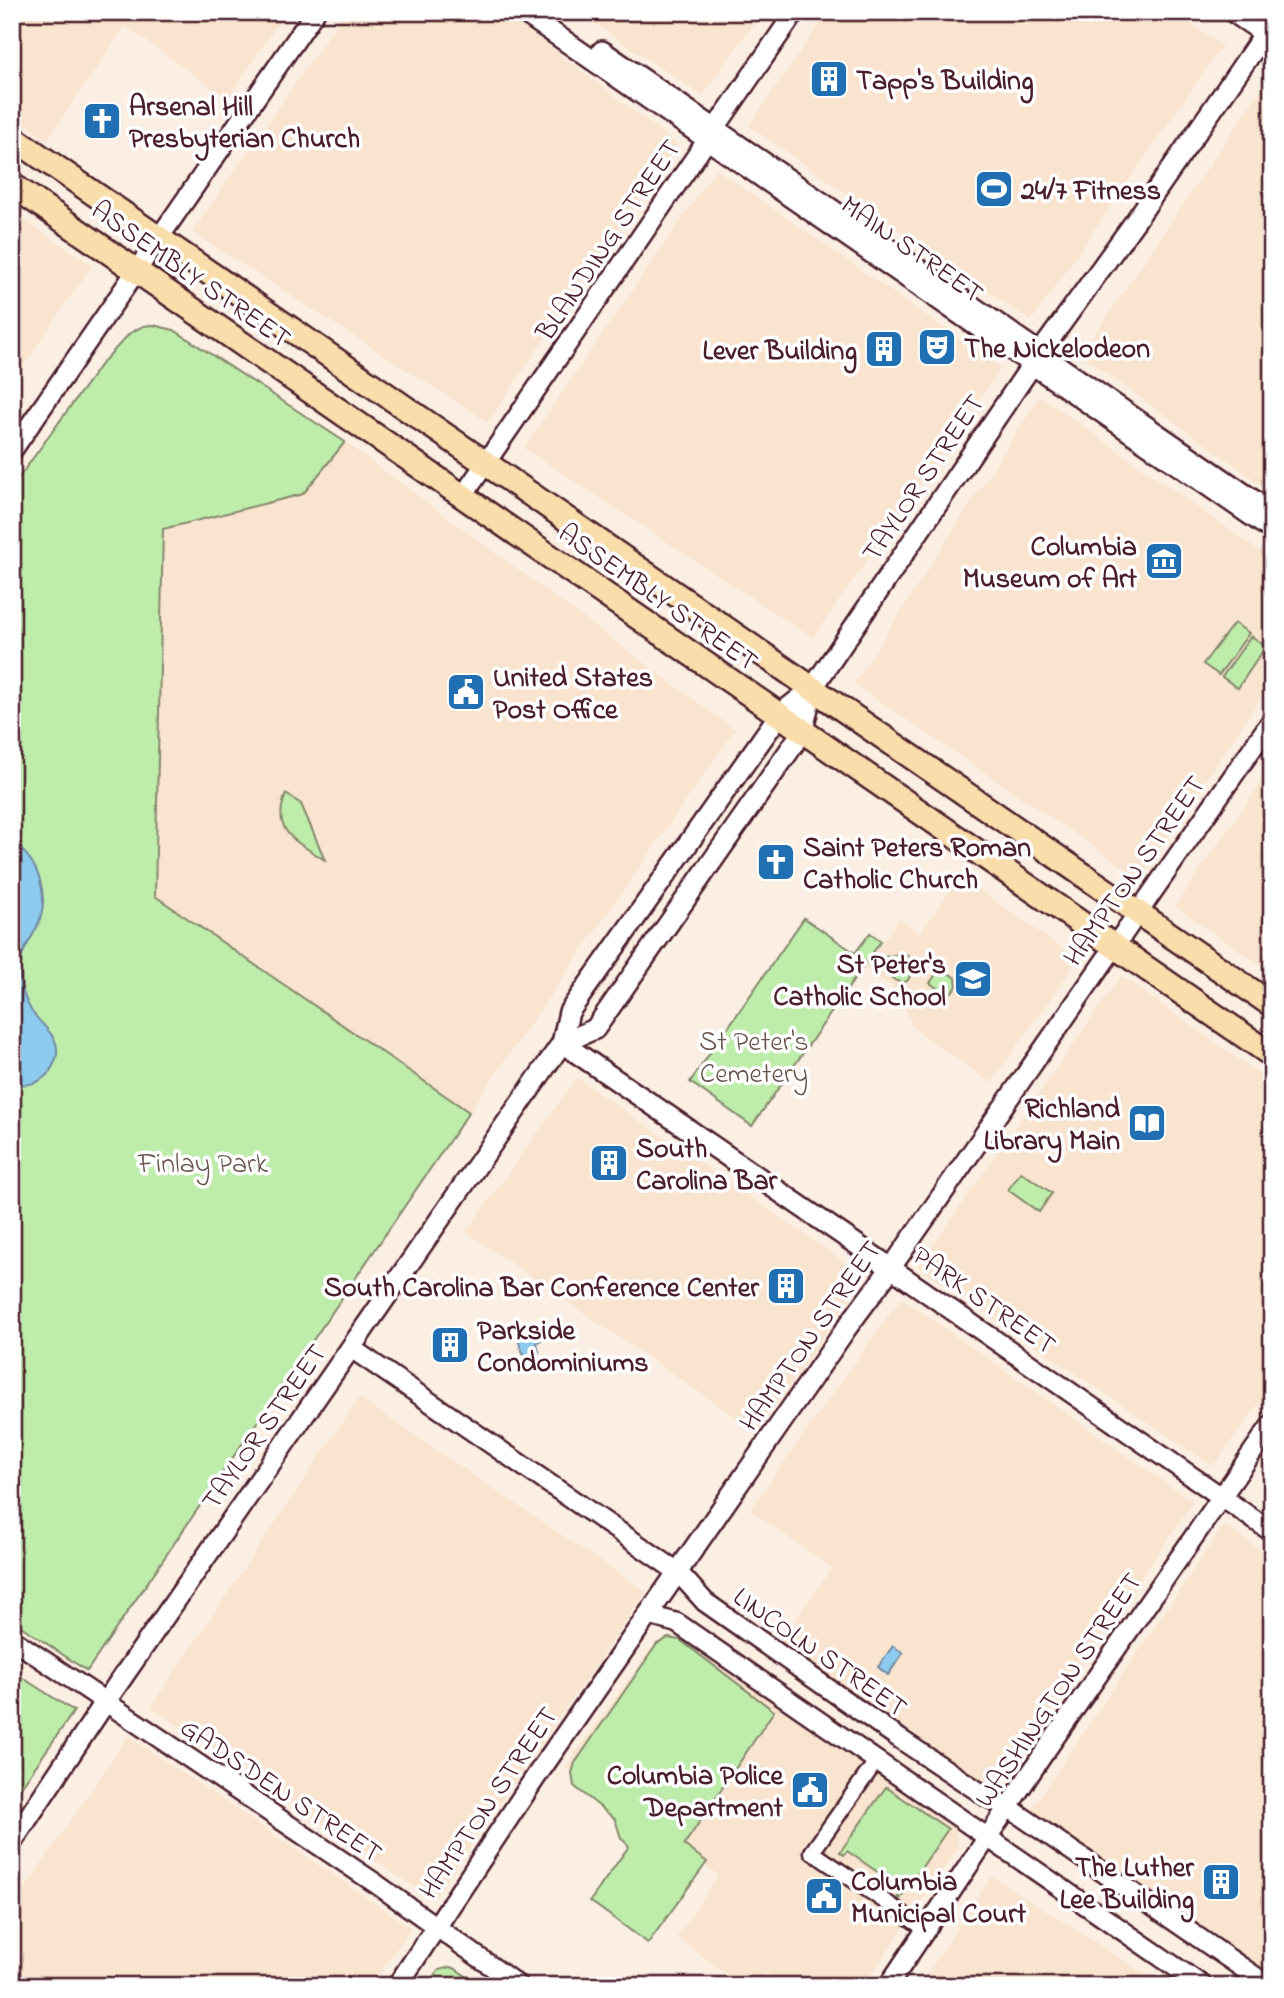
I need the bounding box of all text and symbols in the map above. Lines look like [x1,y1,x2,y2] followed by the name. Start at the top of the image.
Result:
[808,58,850,100] building icon: Tapp's Building
[856,62,1034,104] place label: Tapp's Building
[129,88,360,161] place label: Arsenal Hill Presbyterian Church
[81,100,123,142] church icon: Arsenal Hill Presbyterian Church
[527,132,693,351] street label: BLANDING STREET
[973,168,1015,210] sports icon: 24/7 Fitness
[1020,172,1161,213] place label: 24/7 Fitness
[831,186,991,315] street label: MAIN STREET
[82,191,298,360] street label: ASSEMBLY STREET
[916,326,958,368] theatre icon: The Nickelodeon
[863,328,905,370] building icon: Lever Building
[964,330,1150,371] place label: The Nickelodeon
[703,332,857,374] place label: Lever Building
[853,387,996,571] street label: TAYLOR STREET
[549,514,765,683] street label: ASSEMBLY STREET
[963,528,1138,601] place label: Columbia Museum of Art
[1143,540,1185,582] museum icon: Columbia Museum of Art
[493,659,653,732] place label: United States Post Office
[445,671,487,713] public building icon: United States Post Office
[1055,768,1217,976] street label: HAMPTON STREET
[803,829,1031,902] place label: Saint Peters Roman Catholic Church
[755,841,797,883] church icon: Saint Peters Roman Catholic Church
[773,946,946,1019] place label: St Peter's Catholic School
[952,958,994,1000] school or university icon: St Peter's Catholic School
[699,1023,809,1096] park label: St Peter's Cemetery
[984,1090,1120,1163] place label: Richland Library Main
[1126,1102,1168,1144] library icon: Richland Library Main
[636,1130,779,1203] place label: South Carolina Bar
[588,1142,630,1184] building icon: South Carolina Bar
[137,1145,269,1186] park label: Finlay Park
[731,1233,893,1441] street label: HAMPTON STREET
[903,1237,1063,1367] street label: PARK STREET
[765,1265,807,1307] building icon: South Carolina Bar Conference Center
[324,1269,760,1310] place label: South Carolina Bar Conference Center
[477,1312,649,1385] place label: Parkside Condominiums
[429,1324,471,1366] building icon: Parkside Condominiums
[193,1336,339,1520] street label: TAYLOR STREET
[966,1565,1154,1817] street label: WASHINGTON STREET
[723,1578,915,1729] street label: LINCOLN STREET
[410,1699,570,1909] street label: HAMPTON STREET
[171,1709,389,1875] street label: GADSDEN STREET
[607,1757,784,1830] place label: Columbia Police Department
[789,1769,831,1811] public building icon: Columbia Police Department
[1060,1849,1195,1923] place label: The Luther Lee Building
[1200,1861,1242,1903] building icon: The Luther Lee Building
[851,1863,1027,1936] place label: Columbia Municipal Court
[803,1875,845,1917] public building icon: Columbia Municipal Court

